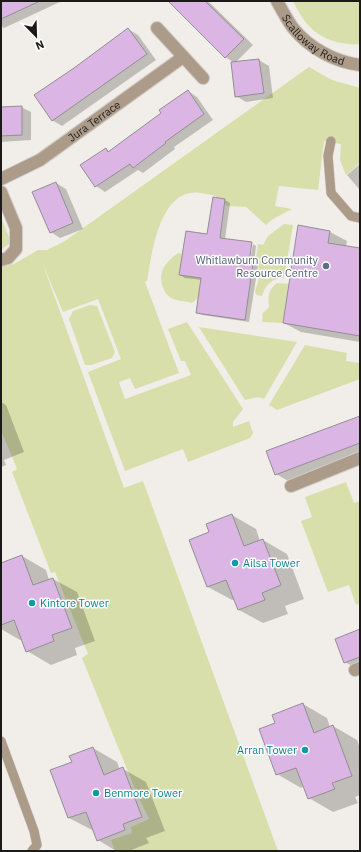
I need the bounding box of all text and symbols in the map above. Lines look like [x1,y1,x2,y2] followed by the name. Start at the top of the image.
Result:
[279,12,347,68] street label: Scalloway Road
[16,16,56,56] north arrow
[33,37,46,53] text: N
[65,97,123,145] street label: Jura Terrace
[196,253,319,280] place label: Whitlawburn Community Resource Centre
[321,261,331,271] marker: Whitlawburn Community Resource Centre
[243,556,300,570] place label: Ailsa Tower
[230,558,240,568] marker: Ailsa Tower
[40,596,109,610] place label: Kintore Tower
[27,598,37,608] marker: Kintore Tower
[237,743,297,757] place label: Arran Tower
[300,745,310,755] marker: Arran Tower
[104,786,182,800] place label: Benmore Tower
[91,788,101,798] marker: Benmore Tower

